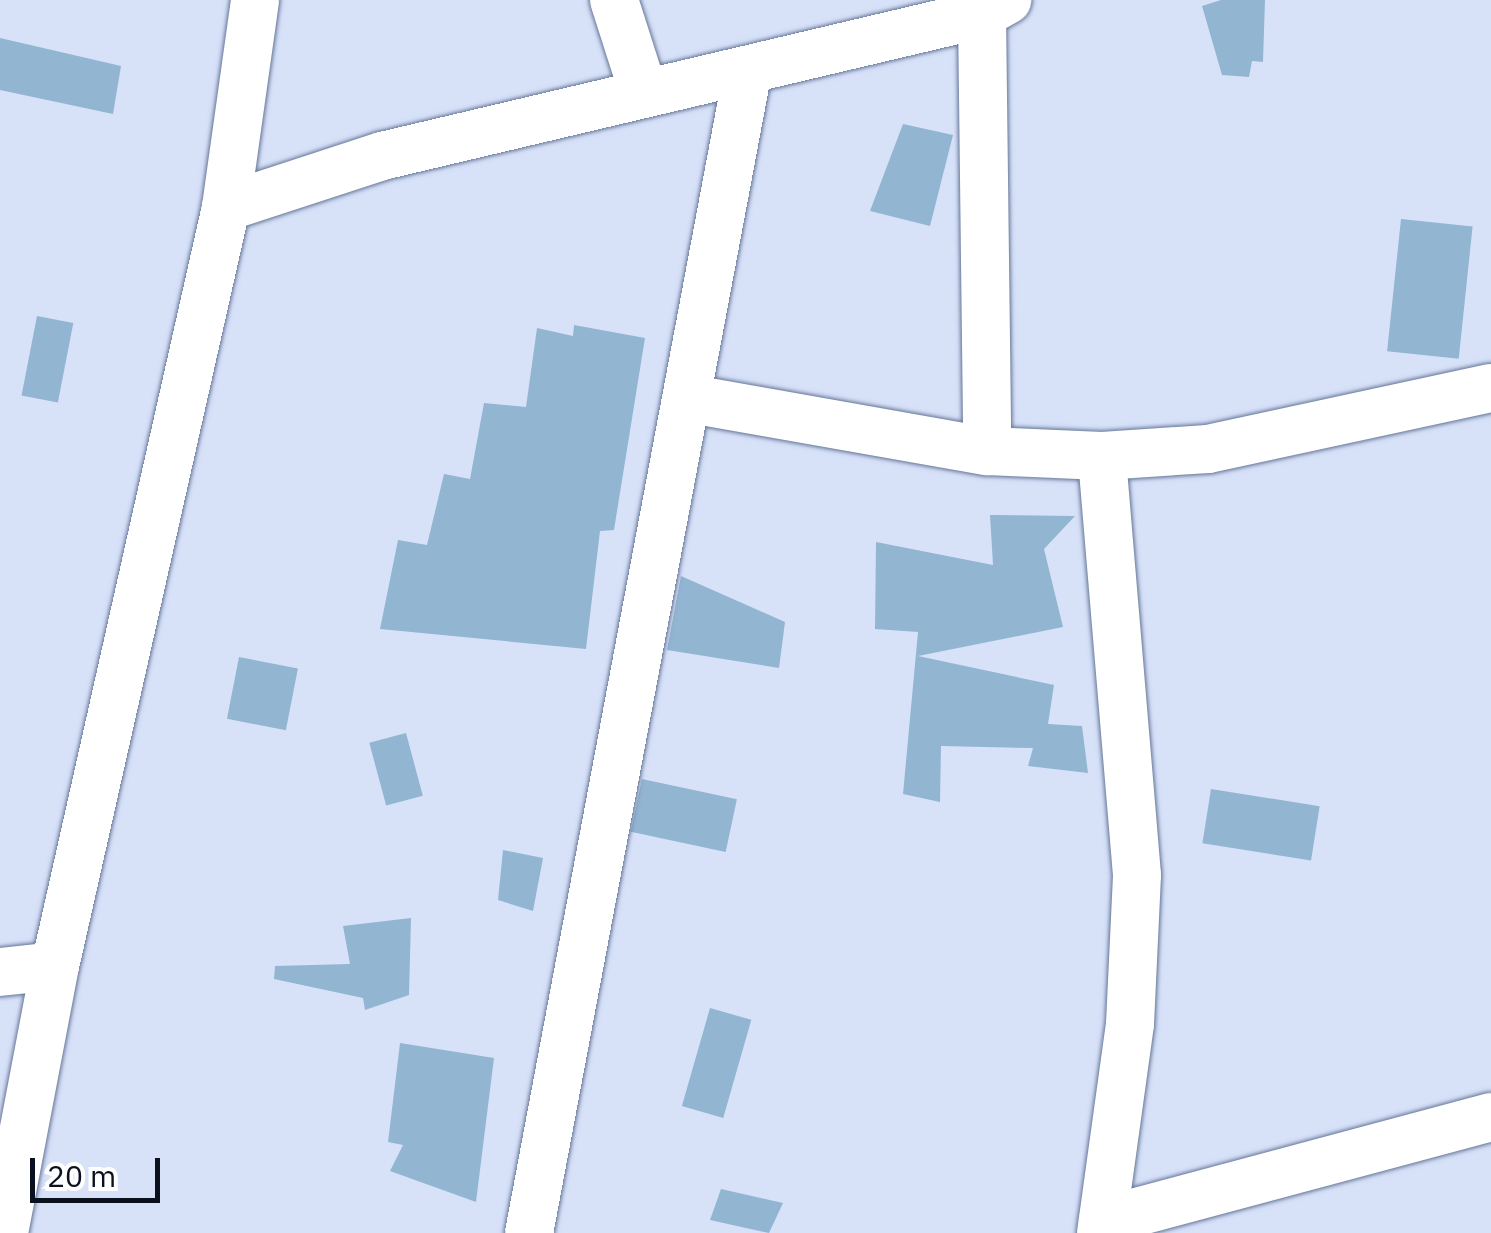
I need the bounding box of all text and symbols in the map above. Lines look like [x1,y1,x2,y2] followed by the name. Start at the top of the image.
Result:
[35,1138,165,1200] scale bar
[47,1156,116,1195] text: 20 m

